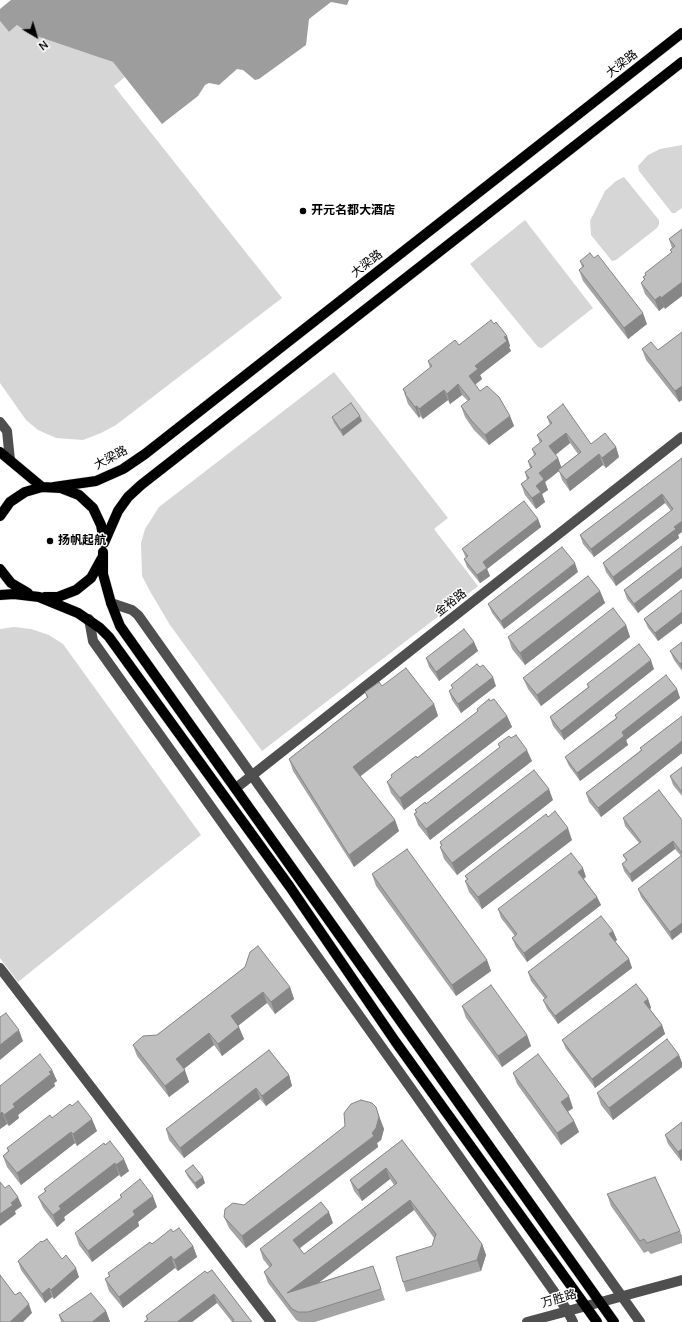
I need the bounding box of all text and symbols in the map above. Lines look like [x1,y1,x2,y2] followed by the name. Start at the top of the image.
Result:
[16,16,56,56] north arrow
[36,38,51,54] text: N
[603,47,641,81] street label: 大梁路
[311,204,395,218] place label: 开元名都大酒店
[298,206,308,216] marker: 开元名都大酒店
[348,247,386,281] street label: 大梁路
[92,443,130,473] street label: 大梁路
[58,534,106,548] place label: 扬帆起航
[45,536,55,546] marker: 扬帆起航
[432,586,470,620] street label: 金裕路
[540,1287,578,1311] street label: 万胜路

